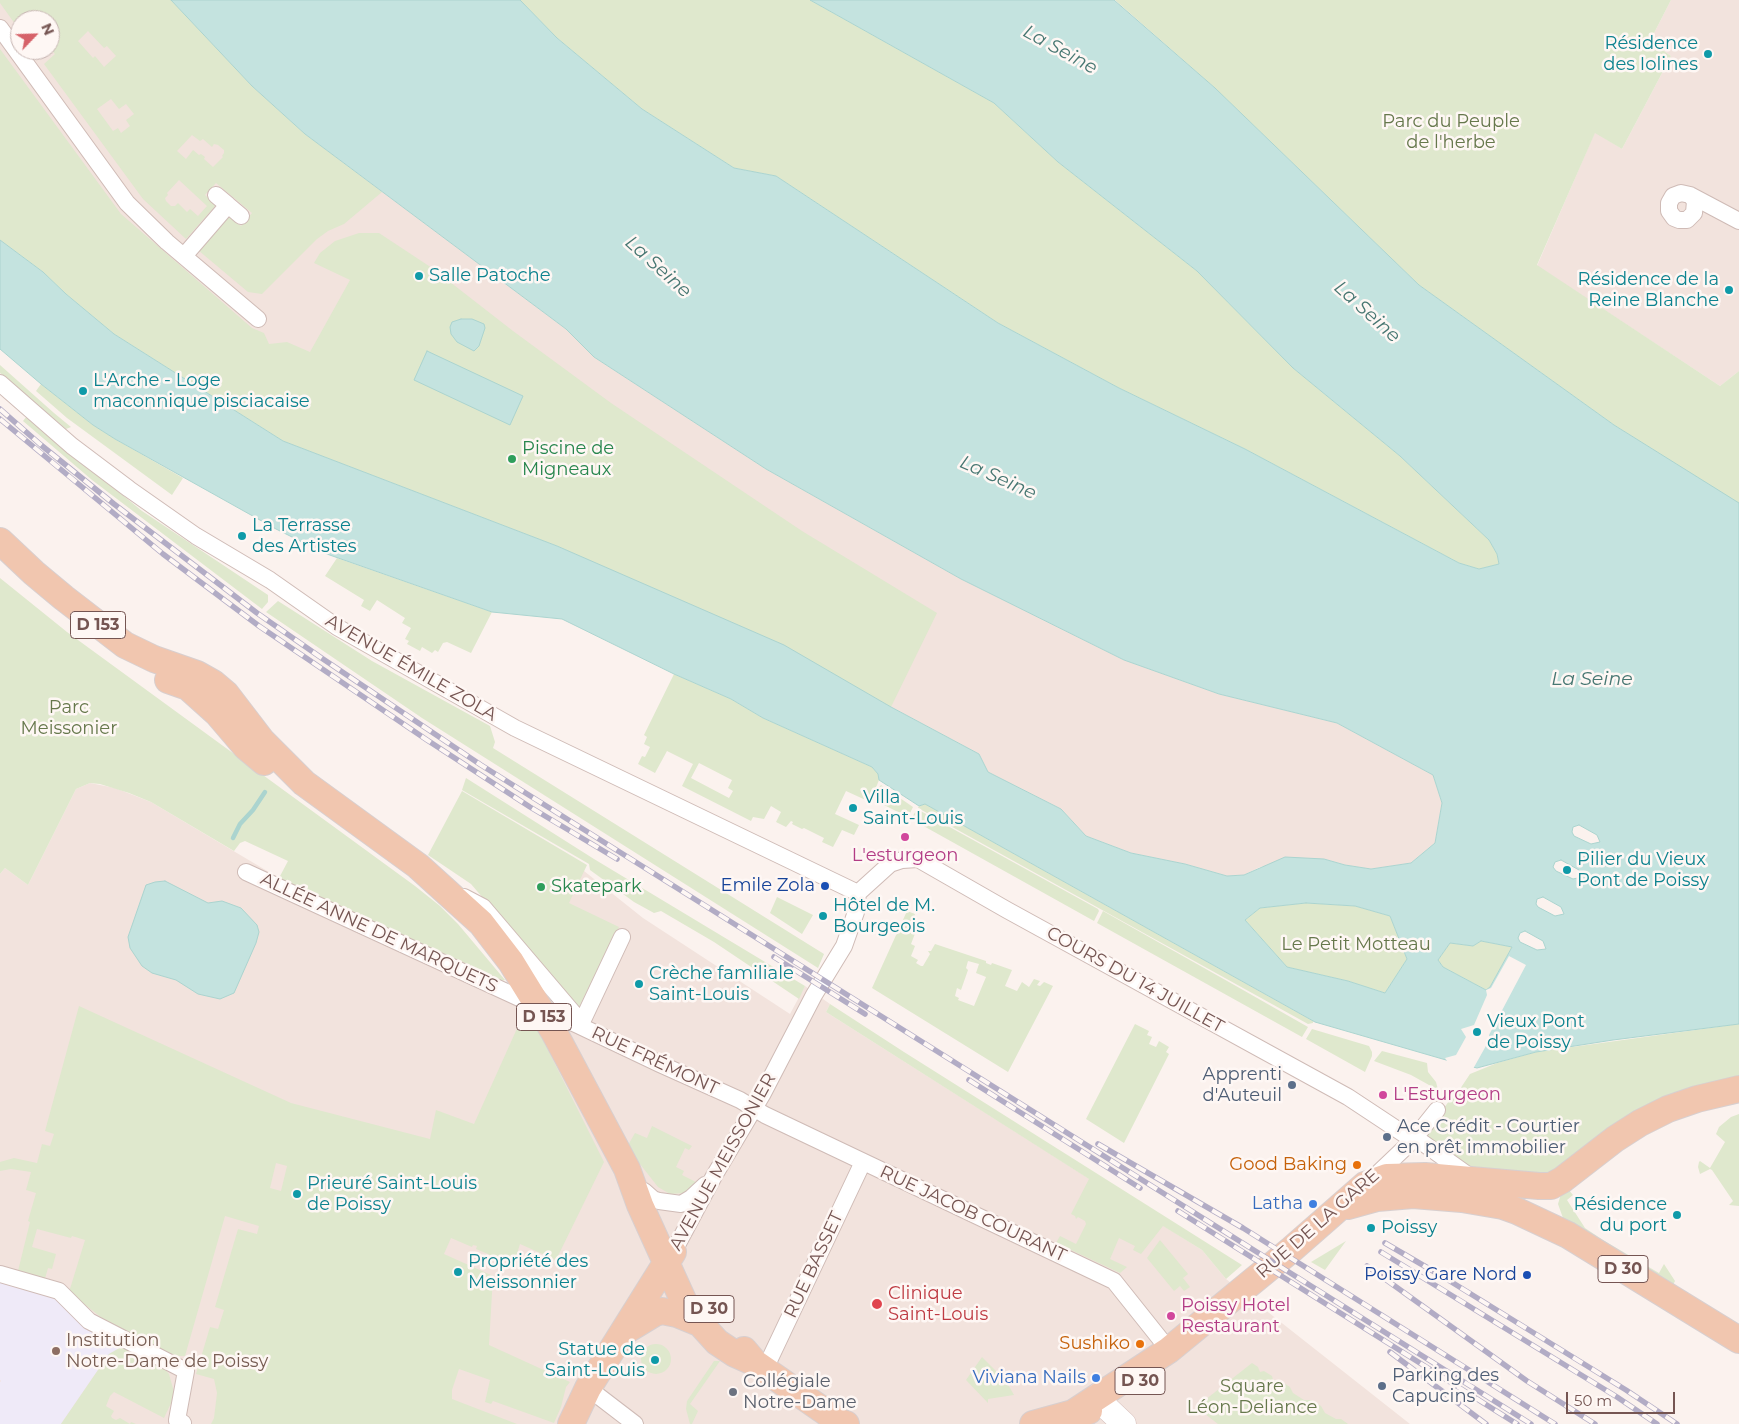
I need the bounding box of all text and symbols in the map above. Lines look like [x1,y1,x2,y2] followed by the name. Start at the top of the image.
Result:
[10,10,60,60] north arrow
[37,20,58,38] text: N
[1019,20,1101,80] water label: La Seine
[1603,33,1698,76] place label: Résidence des Iolines
[1702,48,1714,60] marker: Résidence des Iolines
[1382,111,1520,154] park label: Parc du Peuple de l'herbe
[620,231,696,303] water label: La Seine
[429,265,551,287] place label: Salle Patoche
[1577,269,1719,312] place label: Résidence de la Reine Blanche
[413,270,425,282] marker: Salle Patoche
[1329,276,1405,348] water label: La Seine
[1723,284,1735,296] marker: Résidence de la Reine Blanche
[93,370,310,412] place label: L'Arche - Loge maconnique pisciacaise
[77,385,89,397] marker: L'Arche - Loge maconnique pisciacaise
[522,438,614,480] place label: Piscine de Migneaux
[956,451,1040,505] water label: La Seine
[506,453,518,465] marker: Piscine de Migneaux
[252,515,357,558] place label: La Terrasse des Artistes
[236,530,248,542] marker: La Terrasse des Artistes
[321,610,501,726] street label: AVENUE ÉMILE ZOLA
[70,612,126,638] road number: D 153
[1551,668,1633,690] water label: La Seine
[21,697,117,740] park label: Parc Meissonier
[863,787,963,830] place label: Villa Saint-Louis
[847,802,859,814] marker: Villa Saint-Louis
[899,831,911,843] marker: L'esturgeon
[852,845,958,867] place label: L'esturgeon
[1577,849,1709,892] place label: Pilier du Vieux Pont de Poissy
[1561,864,1573,876] marker: Pilier du Vieux Pont de Poissy
[257,868,501,998] street label: ALLÉE ANNE DE MARQUETS
[720,875,815,897] place label: Emile Zola
[551,876,642,898] place label: Skatepark
[819,880,831,892] marker: Emile Zola
[535,881,547,893] marker: Skatepark
[833,895,935,938] place label: Hôtel de M. Bourgeois
[817,910,829,922] marker: Hôtel de M. Bourgeois
[1043,922,1227,1038] street label: COURS DU 14 JUILLET
[1281,934,1431,956] park label: Le Petit Motteau
[649,963,794,1006] place label: Crèche familiale Saint-Louis
[633,978,645,990] marker: Crèche familiale Saint-Louis
[516,1004,572,1030] road number: D 153
[1487,1011,1585,1054] place label: Vieux Pont de Poissy
[588,1022,722,1100] street label: RUE FRÉMONT
[1471,1026,1483,1038] marker: Vieux Pont de Poissy
[1203,1064,1282,1106] place label: Apprenti d'Auteuil
[665,1070,781,1254] street label: AVENUE MEISSONIER
[1286,1079,1298,1091] marker: Apprenti d'Auteuil
[1393,1084,1501,1106] place label: L'Esturgeon
[1377,1089,1389,1101] marker: L'Esturgeon
[1397,1116,1580,1158] place label: Ace Crédit - Courtier en prêt immobilier
[1381,1131,1393,1143] marker: Ace Crédit - Courtier en prêt immobilier
[1229,1154,1347,1176] place label: Good Baking
[1351,1159,1363,1171] marker: Good Baking
[876,1161,1070,1267] street label: RUE JACOB COURANT
[1252,1165,1384,1283] street label: RUE DE LA GARE
[307,1173,477,1216] place label: Prieuré Saint-Louis de Poissy
[291,1188,303,1200] marker: Prieuré Saint-Louis de Poissy
[1252,1193,1303,1215] place label: Latha
[1573,1194,1667,1236] place label: Résidence du port
[1307,1198,1319,1210] marker: Latha
[780,1208,848,1322] street label: RUE BASSET
[1671,1209,1683,1221] marker: Résidence du port
[1381,1217,1437,1239] place label: Poissy
[1365,1222,1377,1234] marker: Poissy
[468,1251,588,1294] place label: Propriété des Meissonnier
[1598,1256,1648,1282] road number: D 30
[1364,1264,1517,1286] place label: Poissy Gare Nord
[452,1266,464,1278] marker: Propriété des Meissonnier
[1521,1269,1533,1281] marker: Poissy Gare Nord
[888,1283,988,1326] place label: Clinique Saint-Louis
[1181,1295,1290,1338] place label: Poissy Hotel Restaurant
[684,1296,734,1322] road number: D 30
[870,1297,884,1311] marker: Clinique Saint-Louis
[1165,1310,1177,1322] marker: Poissy Hotel Restaurant
[66,1330,268,1372] place label: Institution Notre-Dame de Poissy
[1059,1333,1130,1355] place label: Sushiko
[1134,1338,1146,1350] marker: Sushiko
[545,1339,645,1382] place label: Statue de Saint-Louis
[50,1345,62,1357] marker: Institution Notre-Dame de Poissy
[649,1354,661,1366] marker: Statue de Saint-Louis
[1392,1365,1499,1408] place label: Parking des Capucins
[972,1367,1086,1389] place label: Viviana Nails
[1115,1368,1165,1394] road number: D 30
[743,1371,857,1414] place label: Collégiale Notre-Dame
[1090,1372,1102,1384] marker: Viviana Nails
[1187,1376,1317,1418] park label: Square Léon-Deliance
[1376,1380,1388,1392] marker: Parking des Capucins
[1569,1382,1678,1414] scale bar
[727,1386,739,1398] marker: Collégiale Notre-Dame
[1574,1391,1612,1410] text: 50 m

